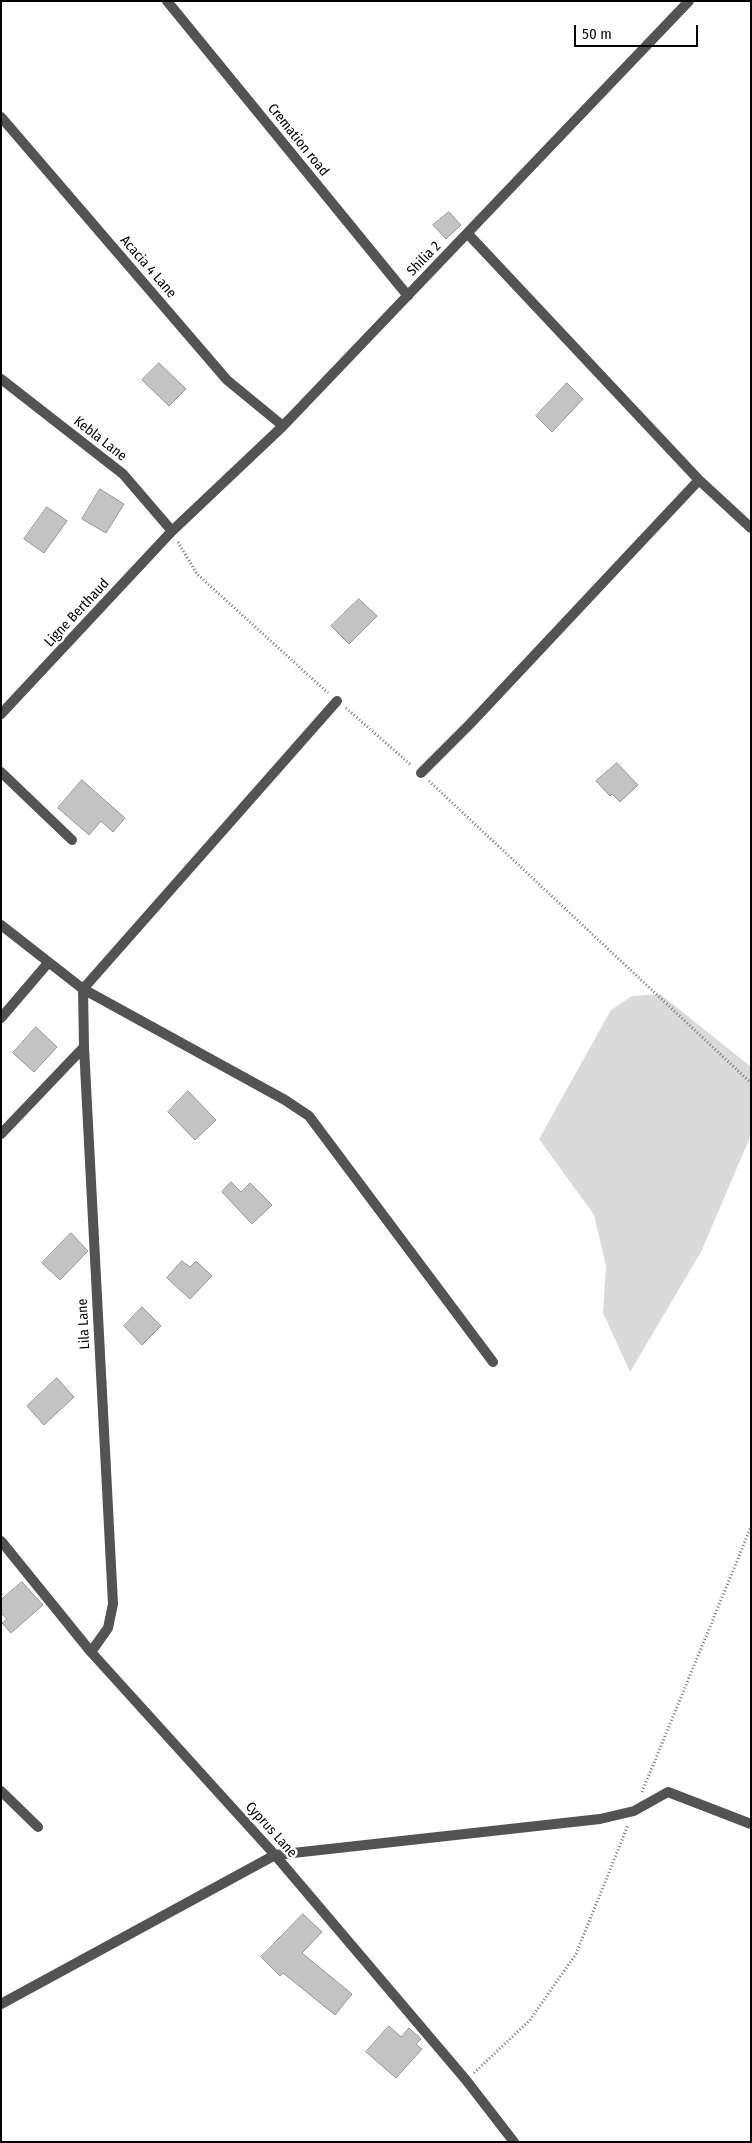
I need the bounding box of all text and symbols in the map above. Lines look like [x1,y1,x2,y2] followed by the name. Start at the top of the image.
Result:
[577,15,701,47] scale bar
[582,25,612,43] text: 50 m
[264,100,332,180] street label: Cremation road
[116,232,180,302] street label: Acacia 4 Lane
[404,238,444,280] street label: Shilia 2
[70,413,130,465] street label: Kebla Lane
[41,575,113,651] street label: Ligne Berthaud
[74,1298,94,1350] street label: Lila Lane
[242,1799,300,1861] street label: Cyprus Lane

